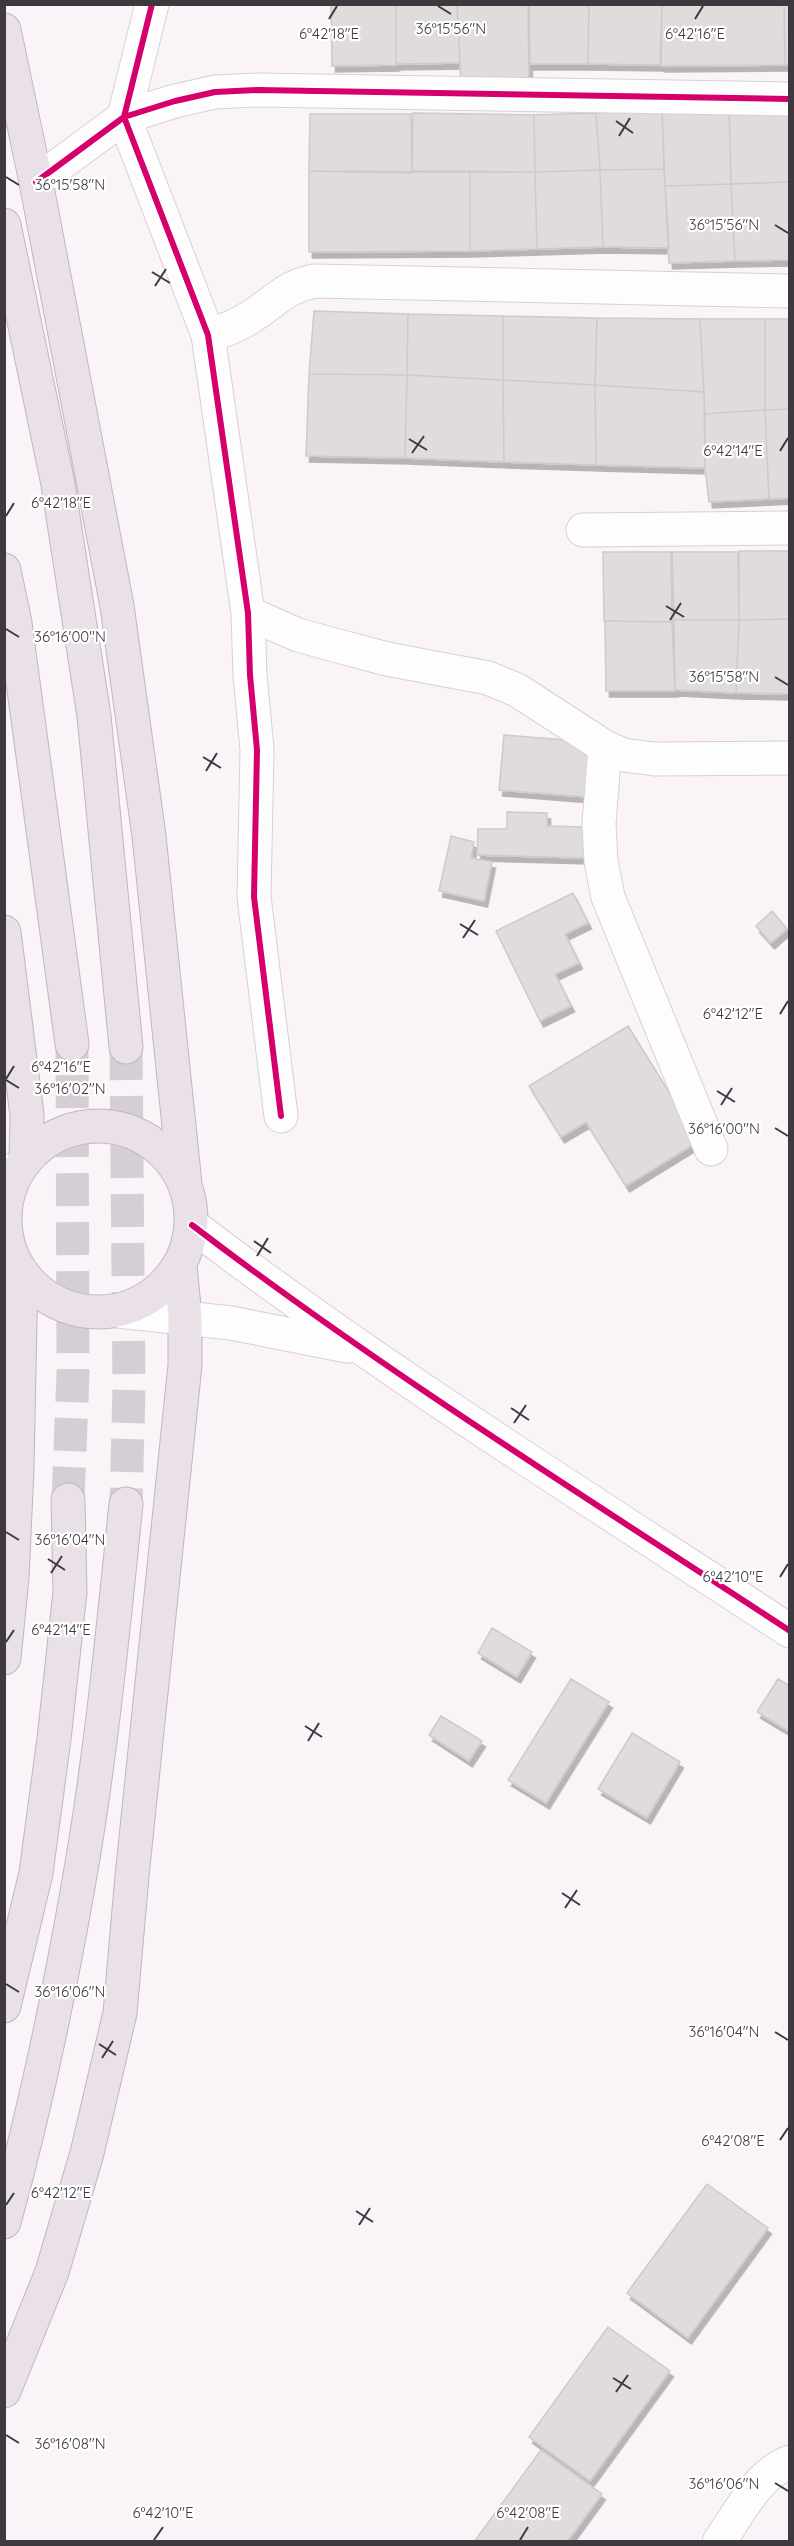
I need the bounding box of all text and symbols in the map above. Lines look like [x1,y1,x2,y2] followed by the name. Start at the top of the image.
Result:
[416,19,486,38] text: 36°15'56"N
[299,24,359,43] text: 6°42'18"E
[665,24,725,43] text: 6°42'16"E
[35,175,105,194] text: 36°15'58"N
[689,215,759,234] text: 36°15'56"N
[703,441,763,460] text: 6°42'14"E
[31,493,91,512] text: 6°42'18"E
[34,627,106,646] text: 36°16'00"N
[689,667,759,686] text: 36°15'58"N
[703,1004,763,1023] text: 6°42'12"E
[31,1057,91,1076] text: 6°42'16"E
[34,1079,106,1098] text: 36°16'02"N
[688,1119,760,1138] text: 36°16'00"N
[35,1530,105,1549] text: 36°16'04"N
[703,1567,763,1586] text: 6°42'10"E
[31,1620,91,1639] text: 6°42'14"E
[34,1982,106,2001] text: 36°16'06"N
[689,2022,759,2041] text: 36°16'04"N
[701,2131,765,2150] text: 6°42'08"E
[31,2183,91,2202] text: 6°42'12"E
[34,2434,106,2453] text: 36°16'08"N
[688,2474,760,2493] text: 36°16'06"N
[133,2503,193,2522] text: 6°42'10"E
[496,2503,560,2522] text: 6°42'08"E

